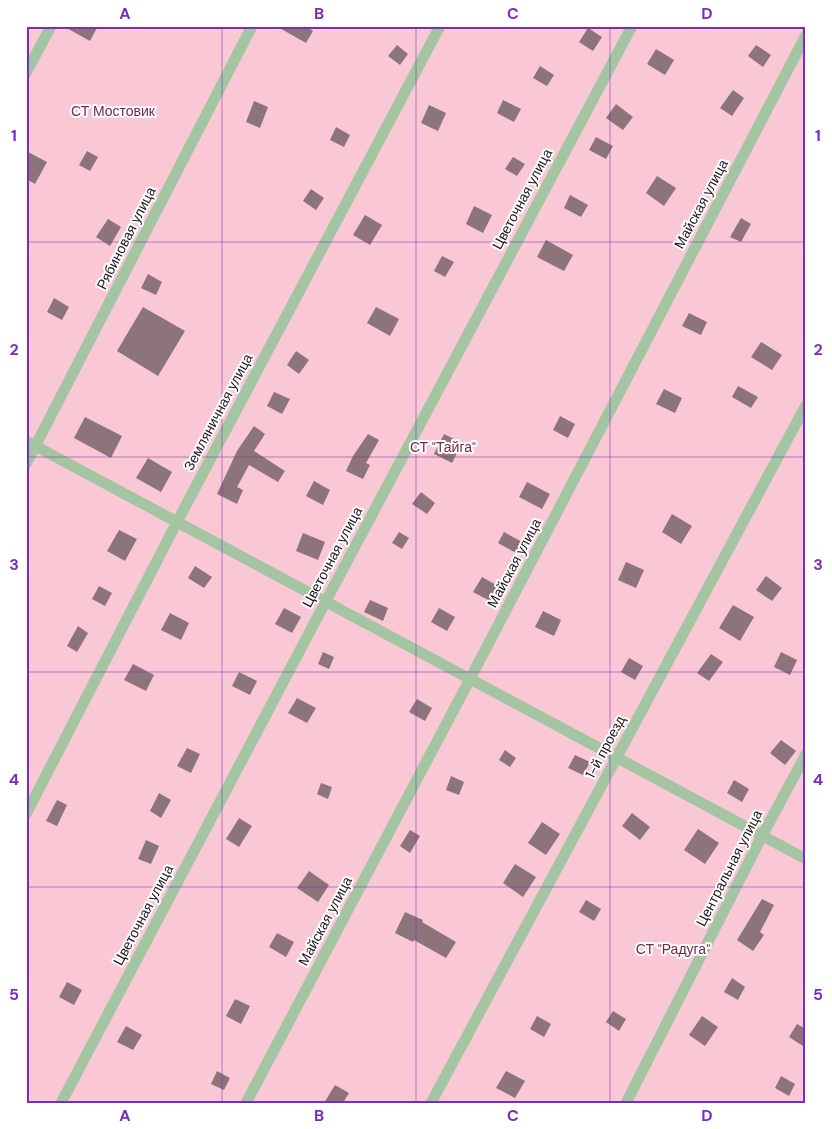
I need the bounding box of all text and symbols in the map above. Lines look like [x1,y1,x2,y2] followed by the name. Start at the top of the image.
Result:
[119,3,131,24] text: A
[314,3,324,24] text: B
[507,3,519,24] text: C
[701,3,713,24] text: D
[71,102,156,120] park label: СТ Мостовик
[11,125,17,146] text: 1
[815,125,821,146] text: 1
[488,145,556,252] street label: Цветочная улица
[670,156,732,252] street label: Майская улица
[92,184,160,292] street label: Рябиновая улица
[9,339,19,360] text: 2
[813,339,823,360] text: 2
[180,350,257,474] street label: Земляничная улица
[410,438,476,456] park label: СТ "Тайга"
[298,503,366,610] street label: Цветочная улица
[483,515,545,611] street label: Майская улица
[9,554,19,575] text: 3
[813,554,823,575] text: 3
[581,713,629,781] street label: 1-й проезд
[9,769,19,790] text: 4
[813,769,823,790] text: 4
[692,806,766,929] street label: Центральная улица
[109,861,177,968] street label: Цветочная улица
[294,873,356,969] street label: Майская улица
[636,940,710,958] park label: СТ "Радуга"
[9,984,19,1005] text: 5
[813,984,823,1005] text: 5
[119,1105,131,1126] text: A
[314,1105,324,1126] text: B
[507,1105,519,1126] text: C
[701,1105,713,1126] text: D

